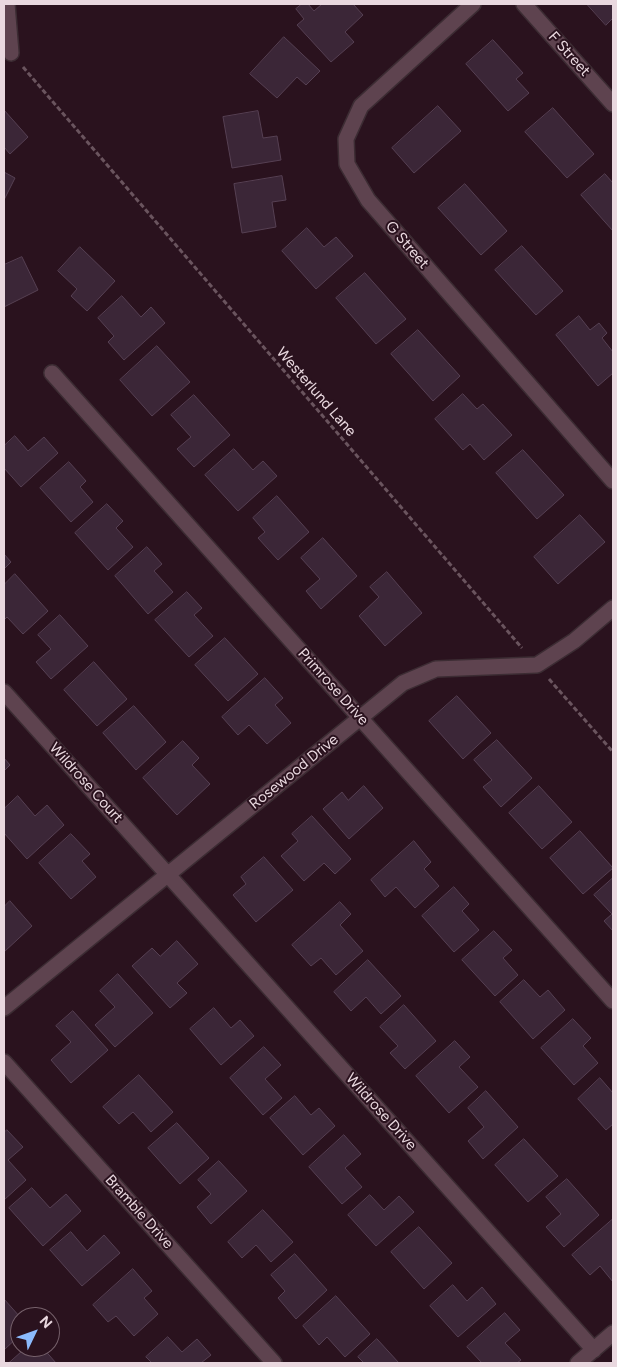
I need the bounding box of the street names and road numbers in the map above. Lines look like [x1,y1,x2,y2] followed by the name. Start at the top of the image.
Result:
[544,28,594,80] street label: F Street
[381,218,433,272] street label: G Street
[272,344,360,440] street label: Westerlund Lane
[294,645,372,729] street label: Primrose Drive
[246,731,342,813] street label: Rosewood Drive
[45,739,127,827] street label: Wildrose Court
[342,1070,420,1154] street label: Wildrose Drive
[101,1171,177,1253] street label: Bramble Drive

